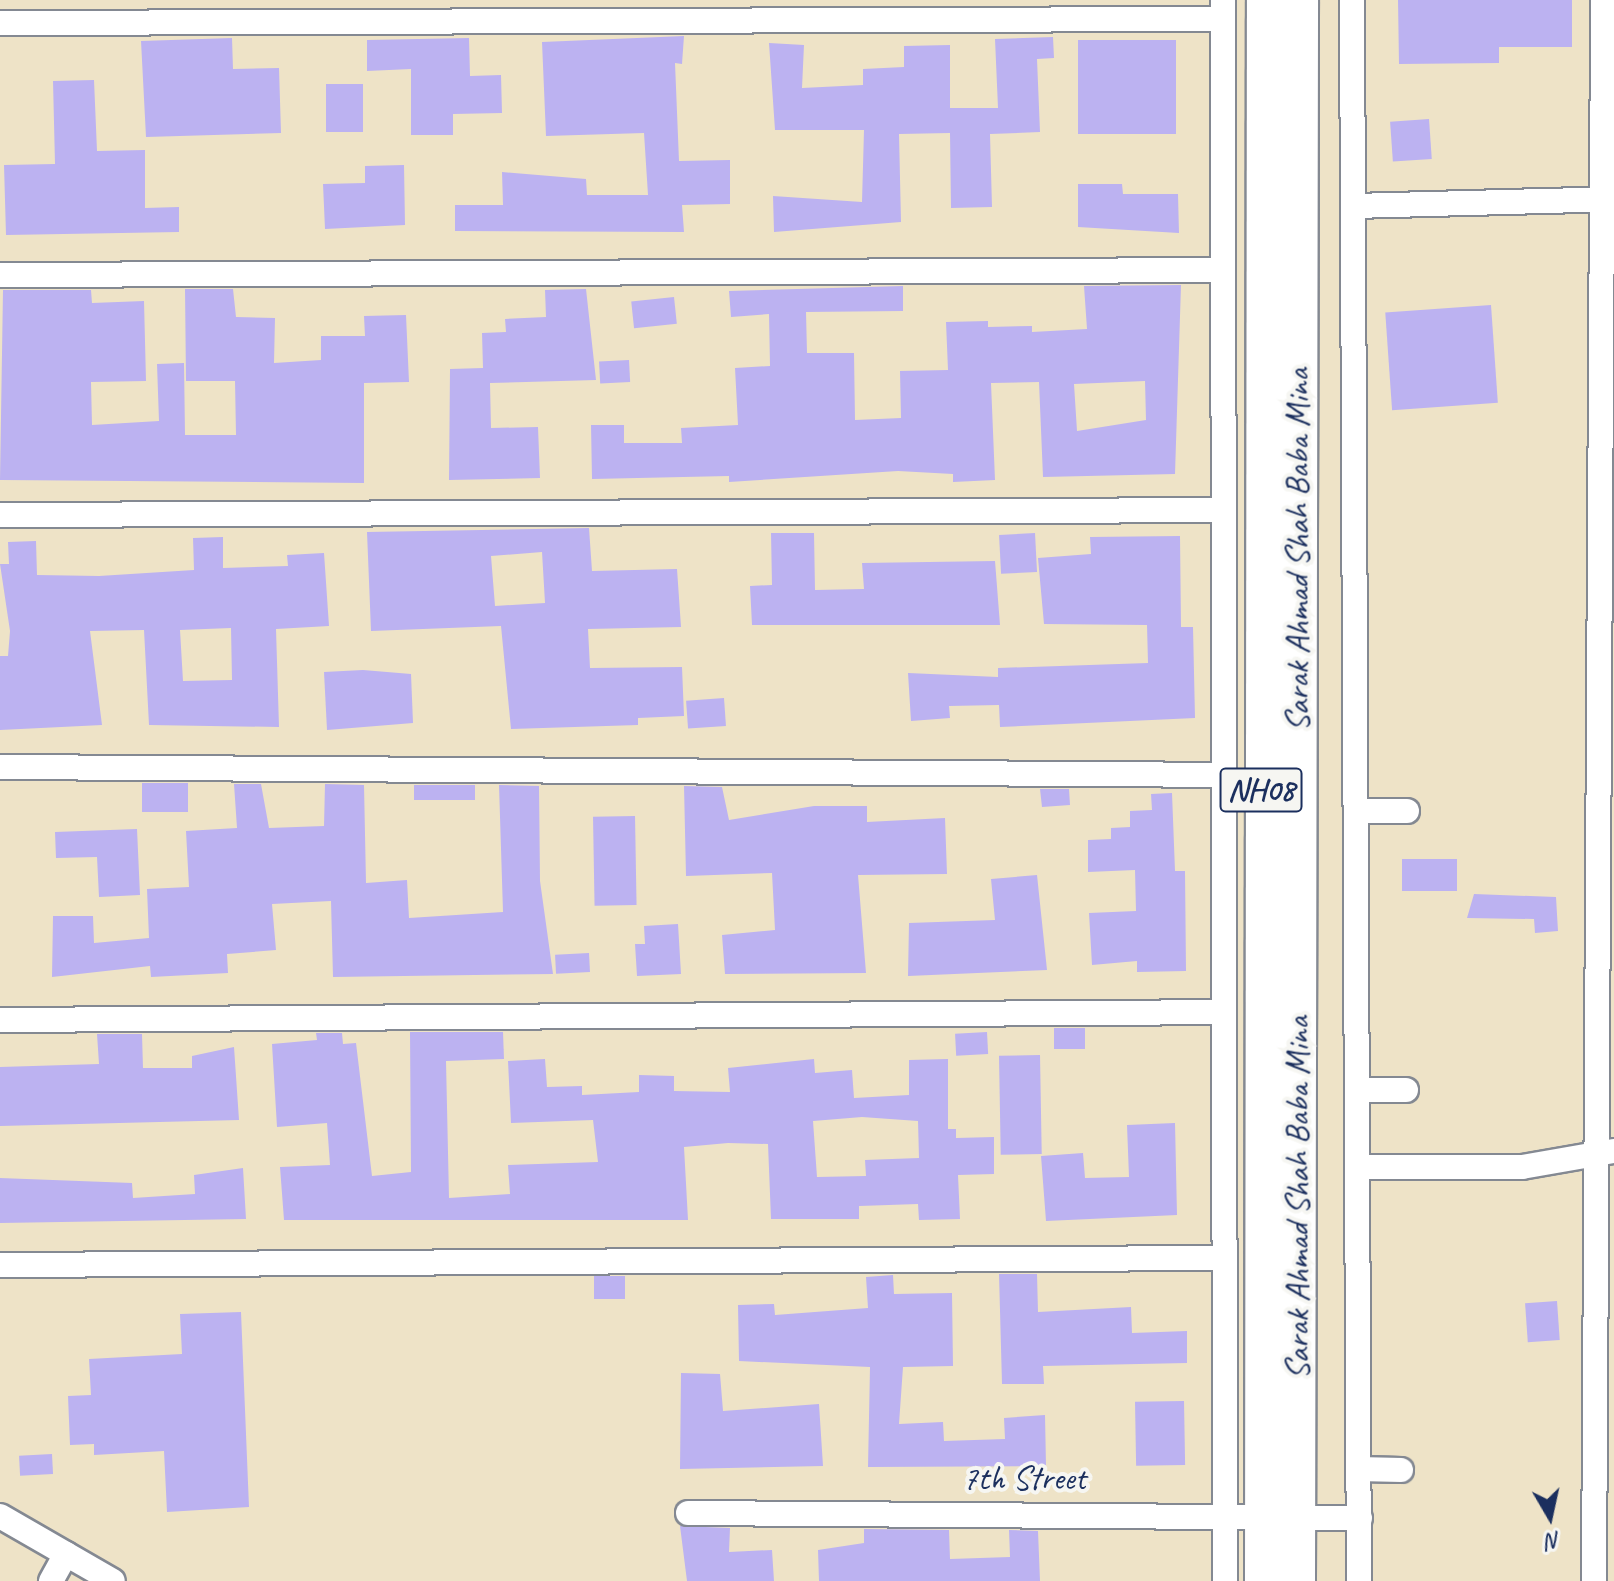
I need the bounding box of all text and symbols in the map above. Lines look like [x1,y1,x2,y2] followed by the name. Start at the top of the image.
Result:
[1277,366,1317,734] street label: Sarak Ahmad Shah Baba Mina
[1219,762,1303,818] road number: NH08
[1277,1014,1317,1382] street label: Sarak Ahmad Shah Baba Mina
[962,1458,1086,1498] street label: 7th Street
[1510,1477,1590,1557] north arrow
[1545,1526,1563,1556] text: N

